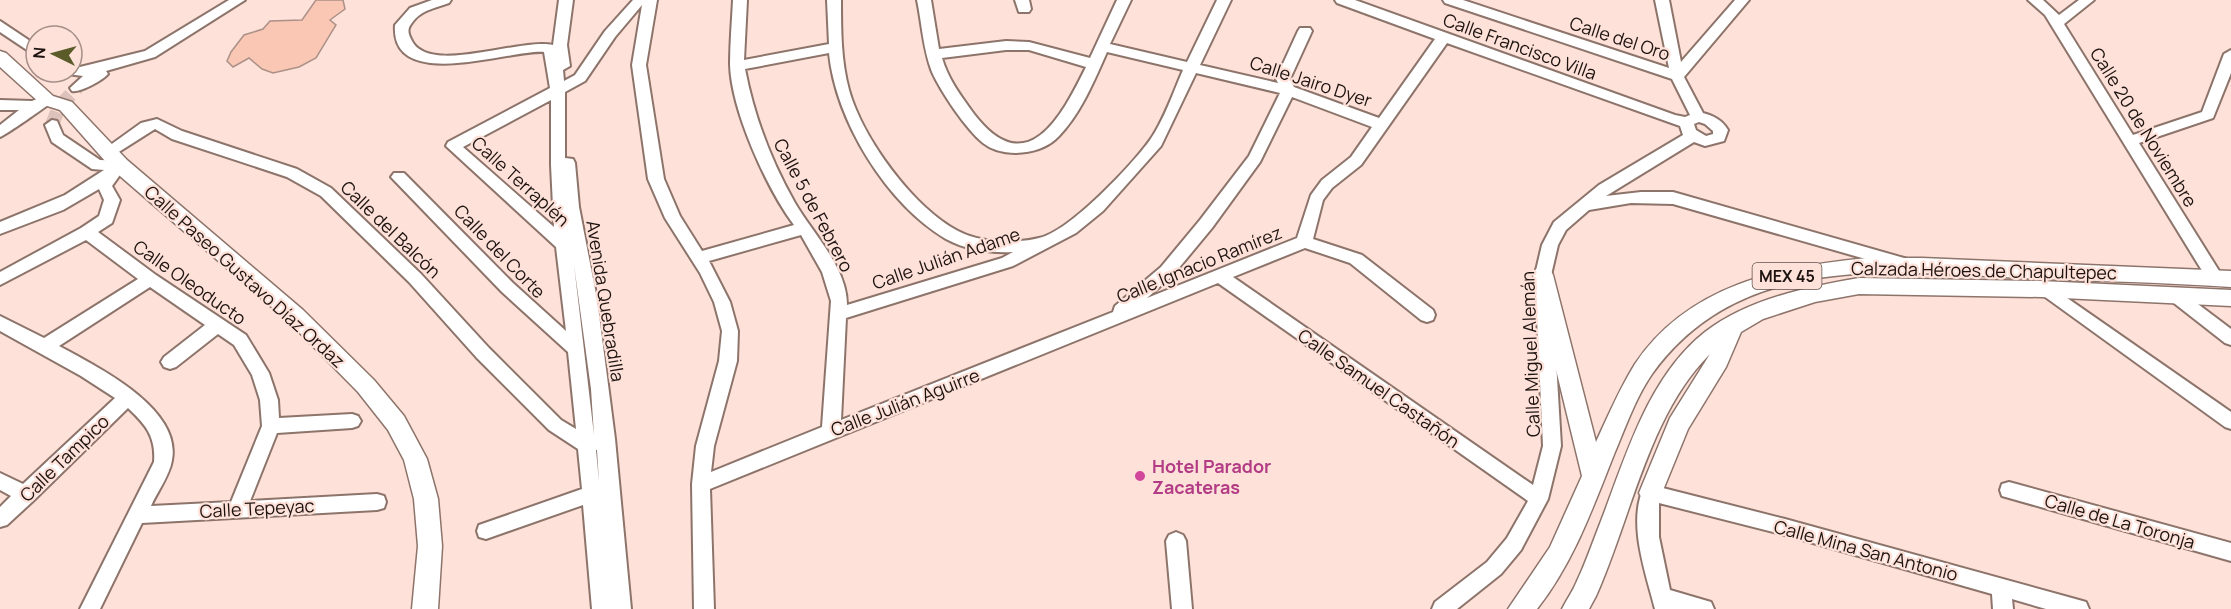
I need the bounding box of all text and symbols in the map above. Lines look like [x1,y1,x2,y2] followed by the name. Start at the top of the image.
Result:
[1440,7,1600,85] street label: Calle Francisco Villa
[1567,10,1673,66] street label: Calle del Oro
[24,24,84,84] north arrow
[2085,43,2203,211] street label: Calle 20 de Noviembre
[28,46,51,59] text: N
[1247,50,1375,112] street label: Calle Jairo Dyer
[467,131,575,231] street label: Calle Terraplén
[769,134,859,276] street label: Calle 5 de Febrero
[336,175,446,283] street label: Calle del Balcón
[140,180,350,372] street label: Calle Paseo Gustavo Díaz Ordaz
[449,199,551,303] street label: Calle del Corte
[581,219,631,383] street label: Avenida Quebradilla
[1113,220,1285,308] street label: Calle Ignacio Ramírez
[869,221,1023,295] street label: Calle Julián Adame
[129,234,251,330] street label: Calle Oleoducto
[1851,256,2117,284] street label: Calzada Héroes de Chapultepec
[1752,263,1822,289] road number: MEX 45
[1515,271,1545,437] street label: Calle Miguel Alemán
[1293,323,1465,453] street label: Calle Samuel Castañón
[827,363,983,441] street label: Calle Julián Aguirre
[14,409,114,507] street label: Calle Tampico
[1152,454,1271,499] place label: Hotel Parador Zacateras
[1133,469,1147,483] marker: Hotel Parador Zacateras
[2042,488,2198,554] street label: Calle de La Toronja
[199,493,315,523] street label: Calle Tepeyac
[1771,514,1961,586] street label: Calle Mina San Antonio

